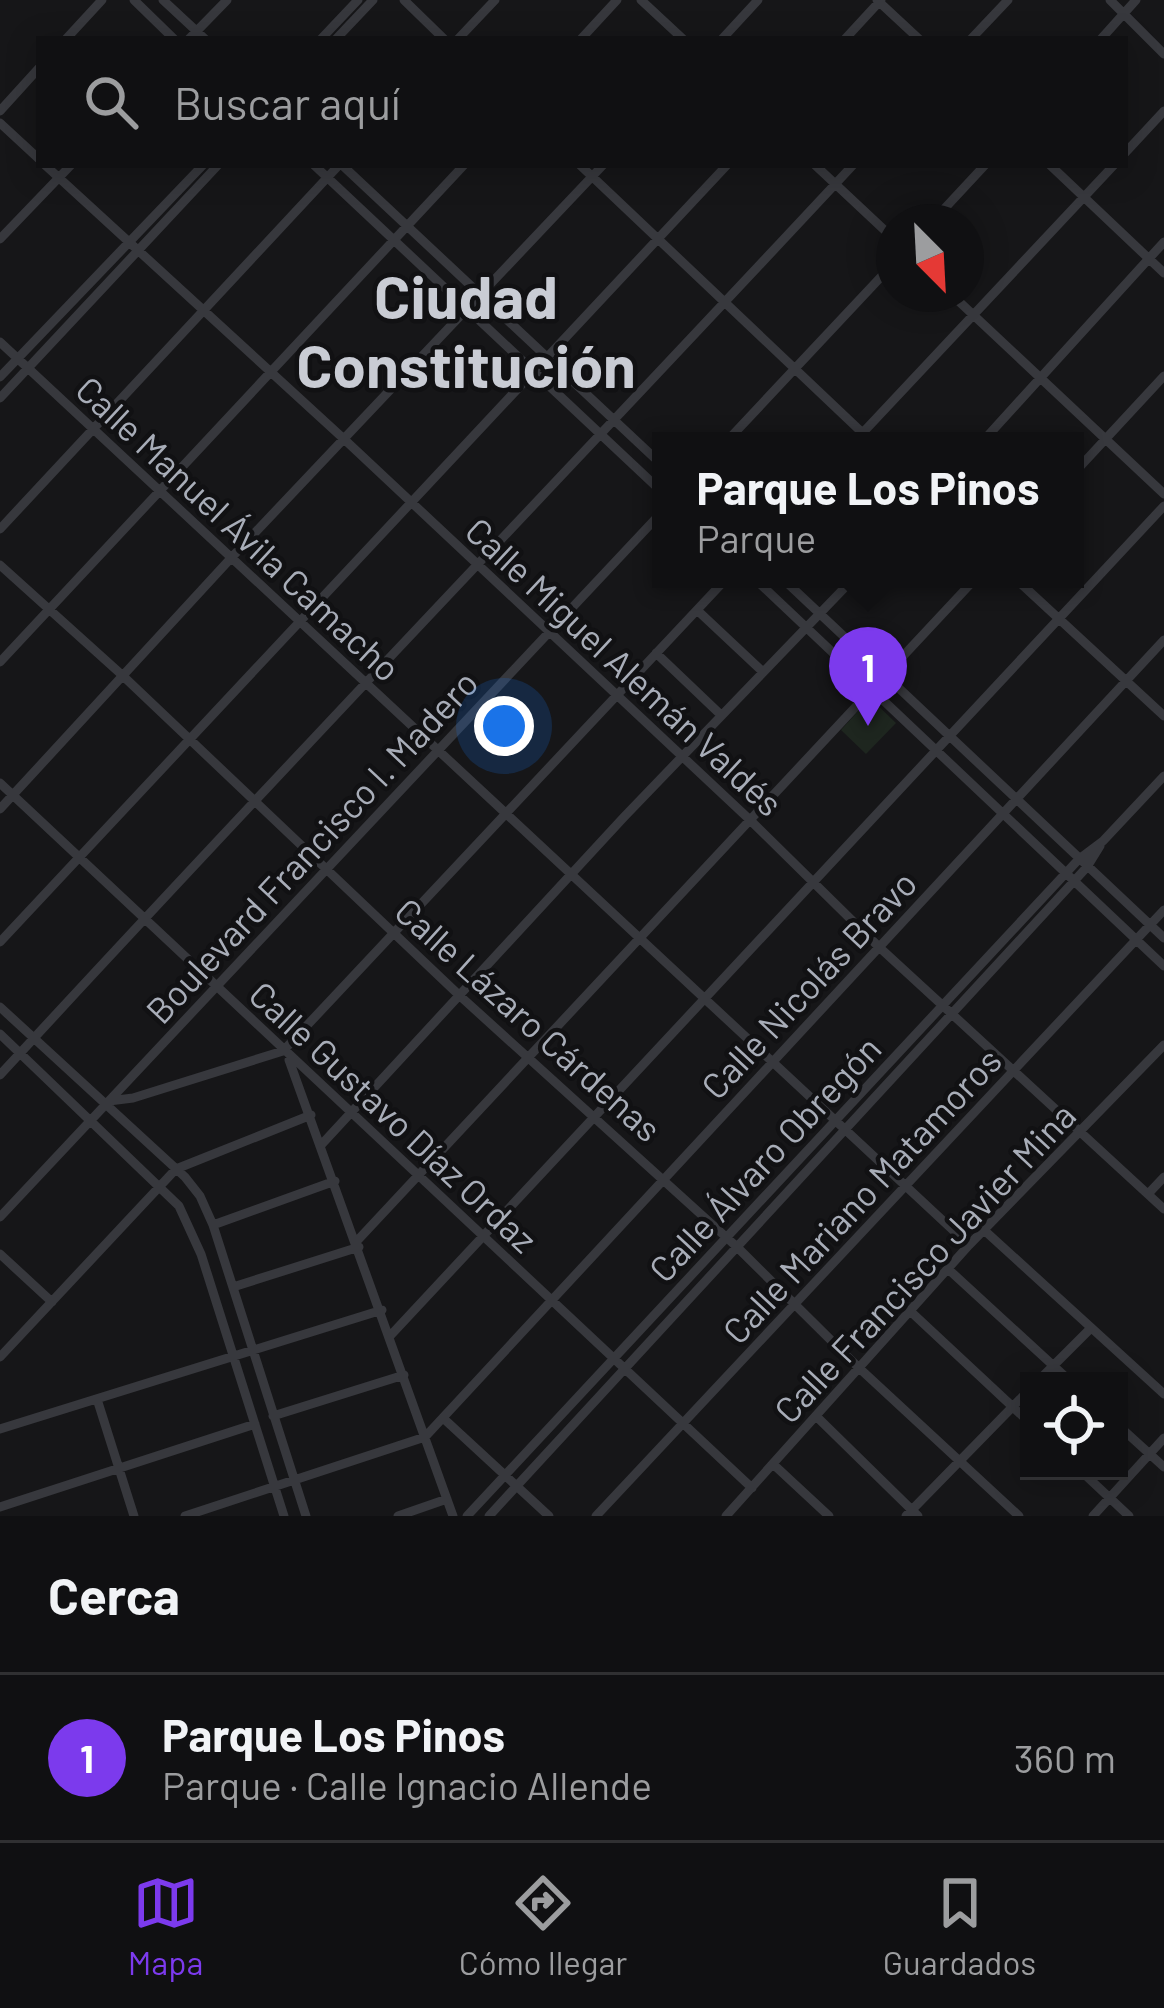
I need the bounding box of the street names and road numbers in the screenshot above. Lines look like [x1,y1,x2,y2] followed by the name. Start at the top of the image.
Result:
[68,367,410,689] street label: Calle Manuel Ávila Camacho
[458,508,792,824] street label: Calle Miguel Alemán Valdés
[136,661,486,1031] street label: Boulevard Francisco I. Madero
[691,861,925,1107] street label: Calle Nicolás Bravo
[387,888,671,1150] street label: Calle Lázaro Cárdenas
[241,972,547,1260] street label: Calle Gustavo Díaz Ordaz
[639,1026,889,1290] street label: Calle Álvaro Obregón
[713,1038,1009,1352] street label: Calle Mariano Matamoros
[764,1093,1084,1431] street label: Calle Francisco Javier Mina

